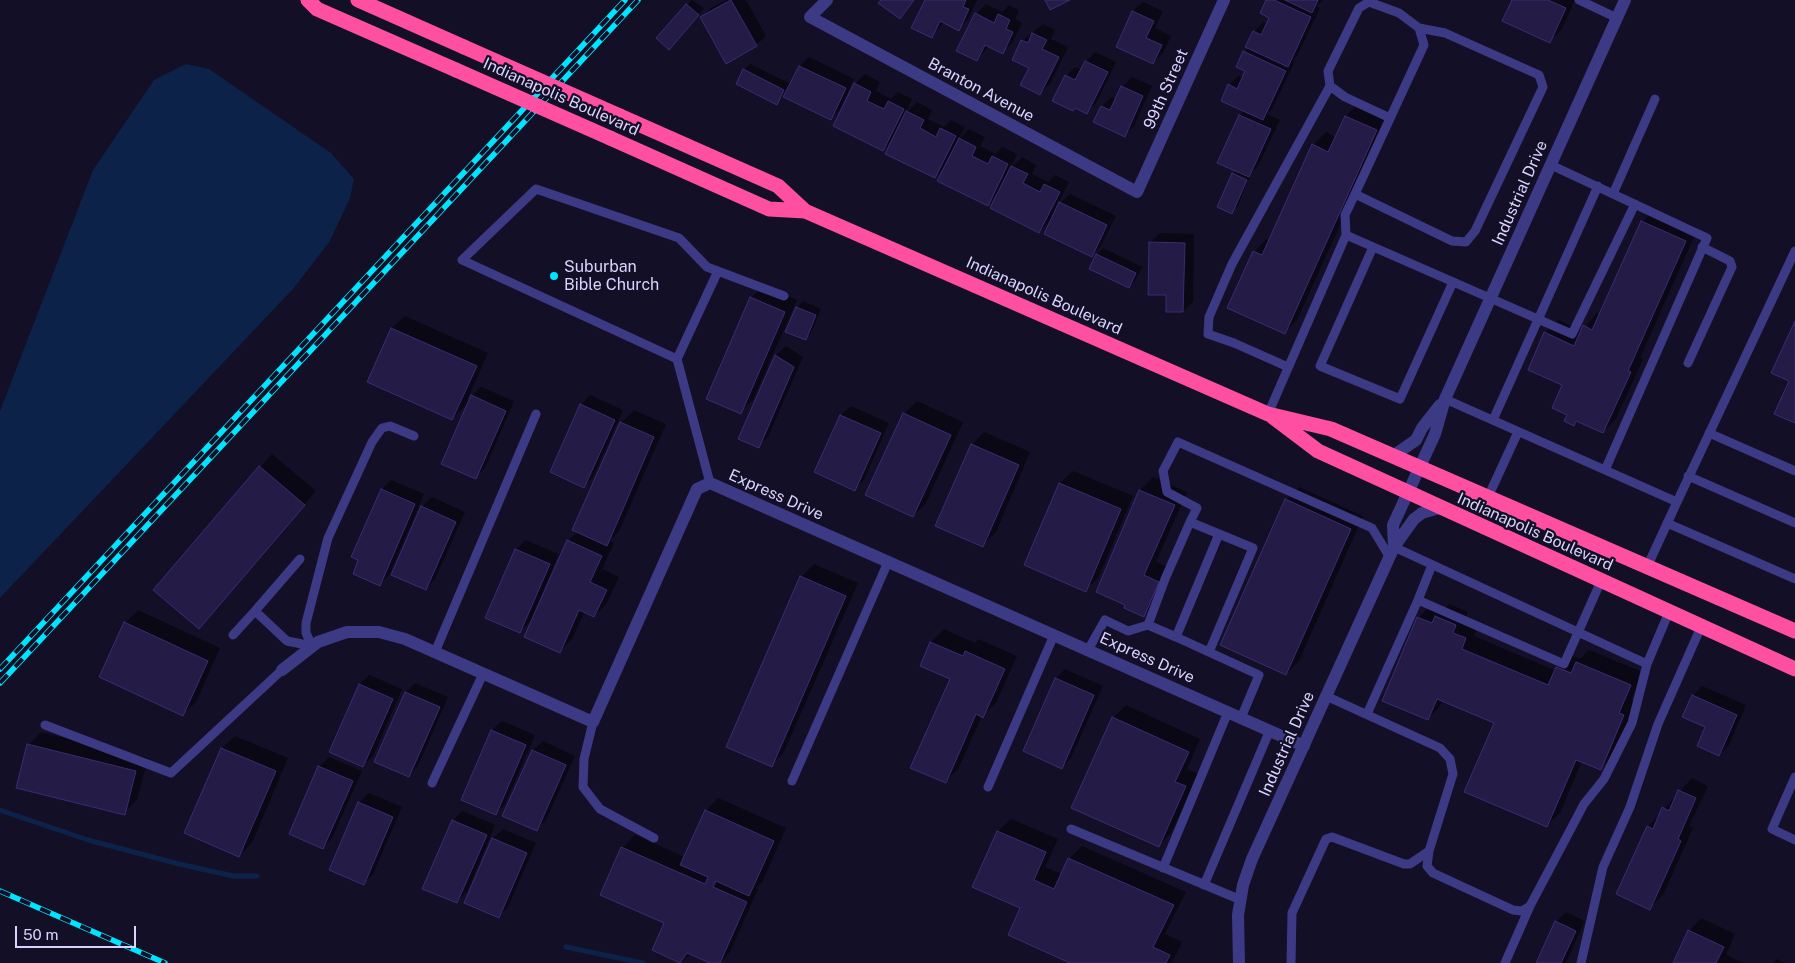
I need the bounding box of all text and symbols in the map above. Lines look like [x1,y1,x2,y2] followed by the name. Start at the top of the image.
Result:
[1140,46,1192,132] street label: 99th Street
[480,54,642,140] street label: Indianapolis Boulevard
[925,54,1037,126] street label: Branton Avenue
[1488,138,1552,248] street label: Industrial Drive
[963,253,1125,339] street label: Indianapolis Boulevard
[564,257,659,295] place label: Suburban Bible Church
[548,270,560,282] marker: Suburban Bible Church
[726,466,826,524] street label: Express Drive
[1454,489,1616,575] street label: Indianapolis Boulevard
[1097,629,1197,687] street label: Express Drive
[1255,689,1319,799] street label: Industrial Drive
[18,916,139,948] scale bar
[23,926,58,943] text: 50 m

